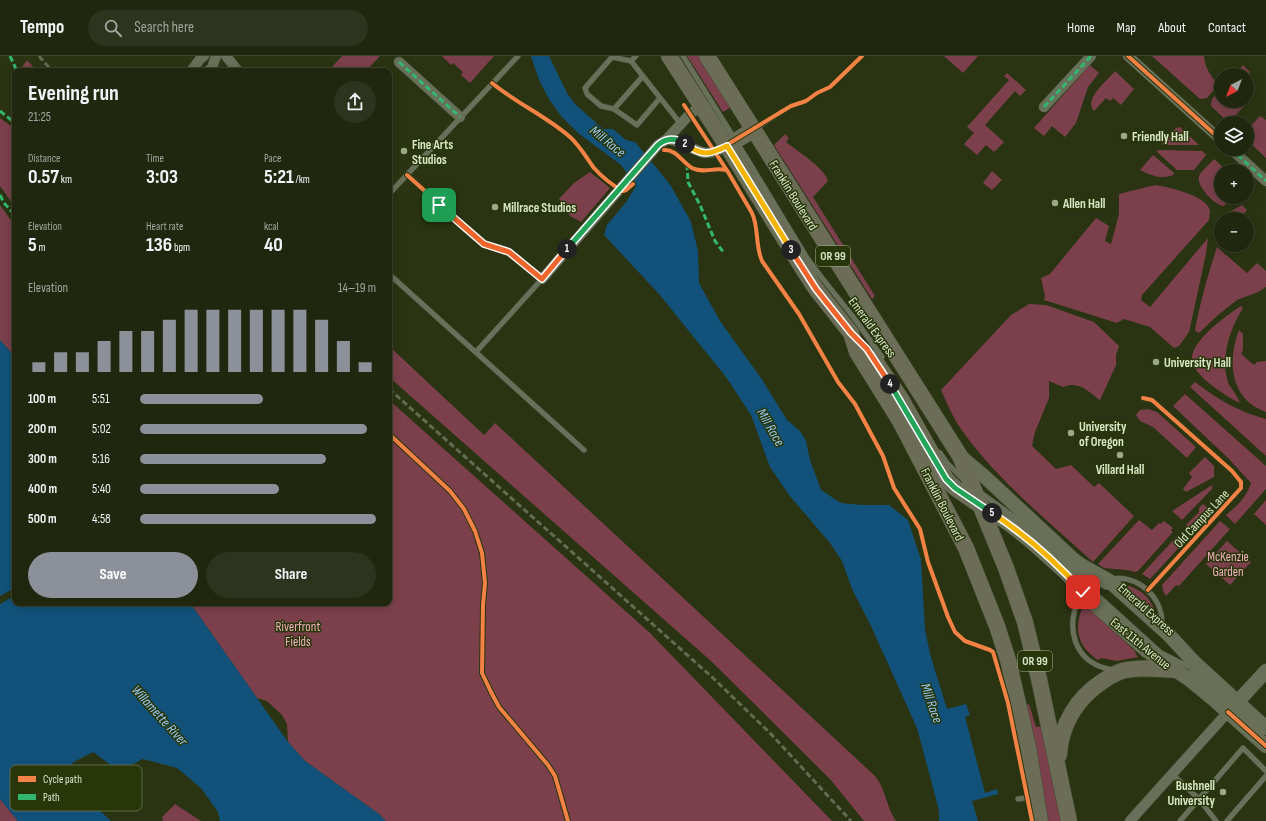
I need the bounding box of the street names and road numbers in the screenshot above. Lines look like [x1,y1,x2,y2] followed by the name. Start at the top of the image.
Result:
[765,158,821,234] street label: Franklin Boulevard
[816,246,850,266] road number: OR 99
[845,294,900,361] street label: Emerald Express
[917,465,967,544] street label: Franklin Boulevard
[1171,486,1233,551] street label: Old Campus Lane
[1115,580,1178,640] street label: Emerald Express
[1107,615,1174,673] street label: East 11th Avenue
[1018,651,1052,671] road number: OR 99

